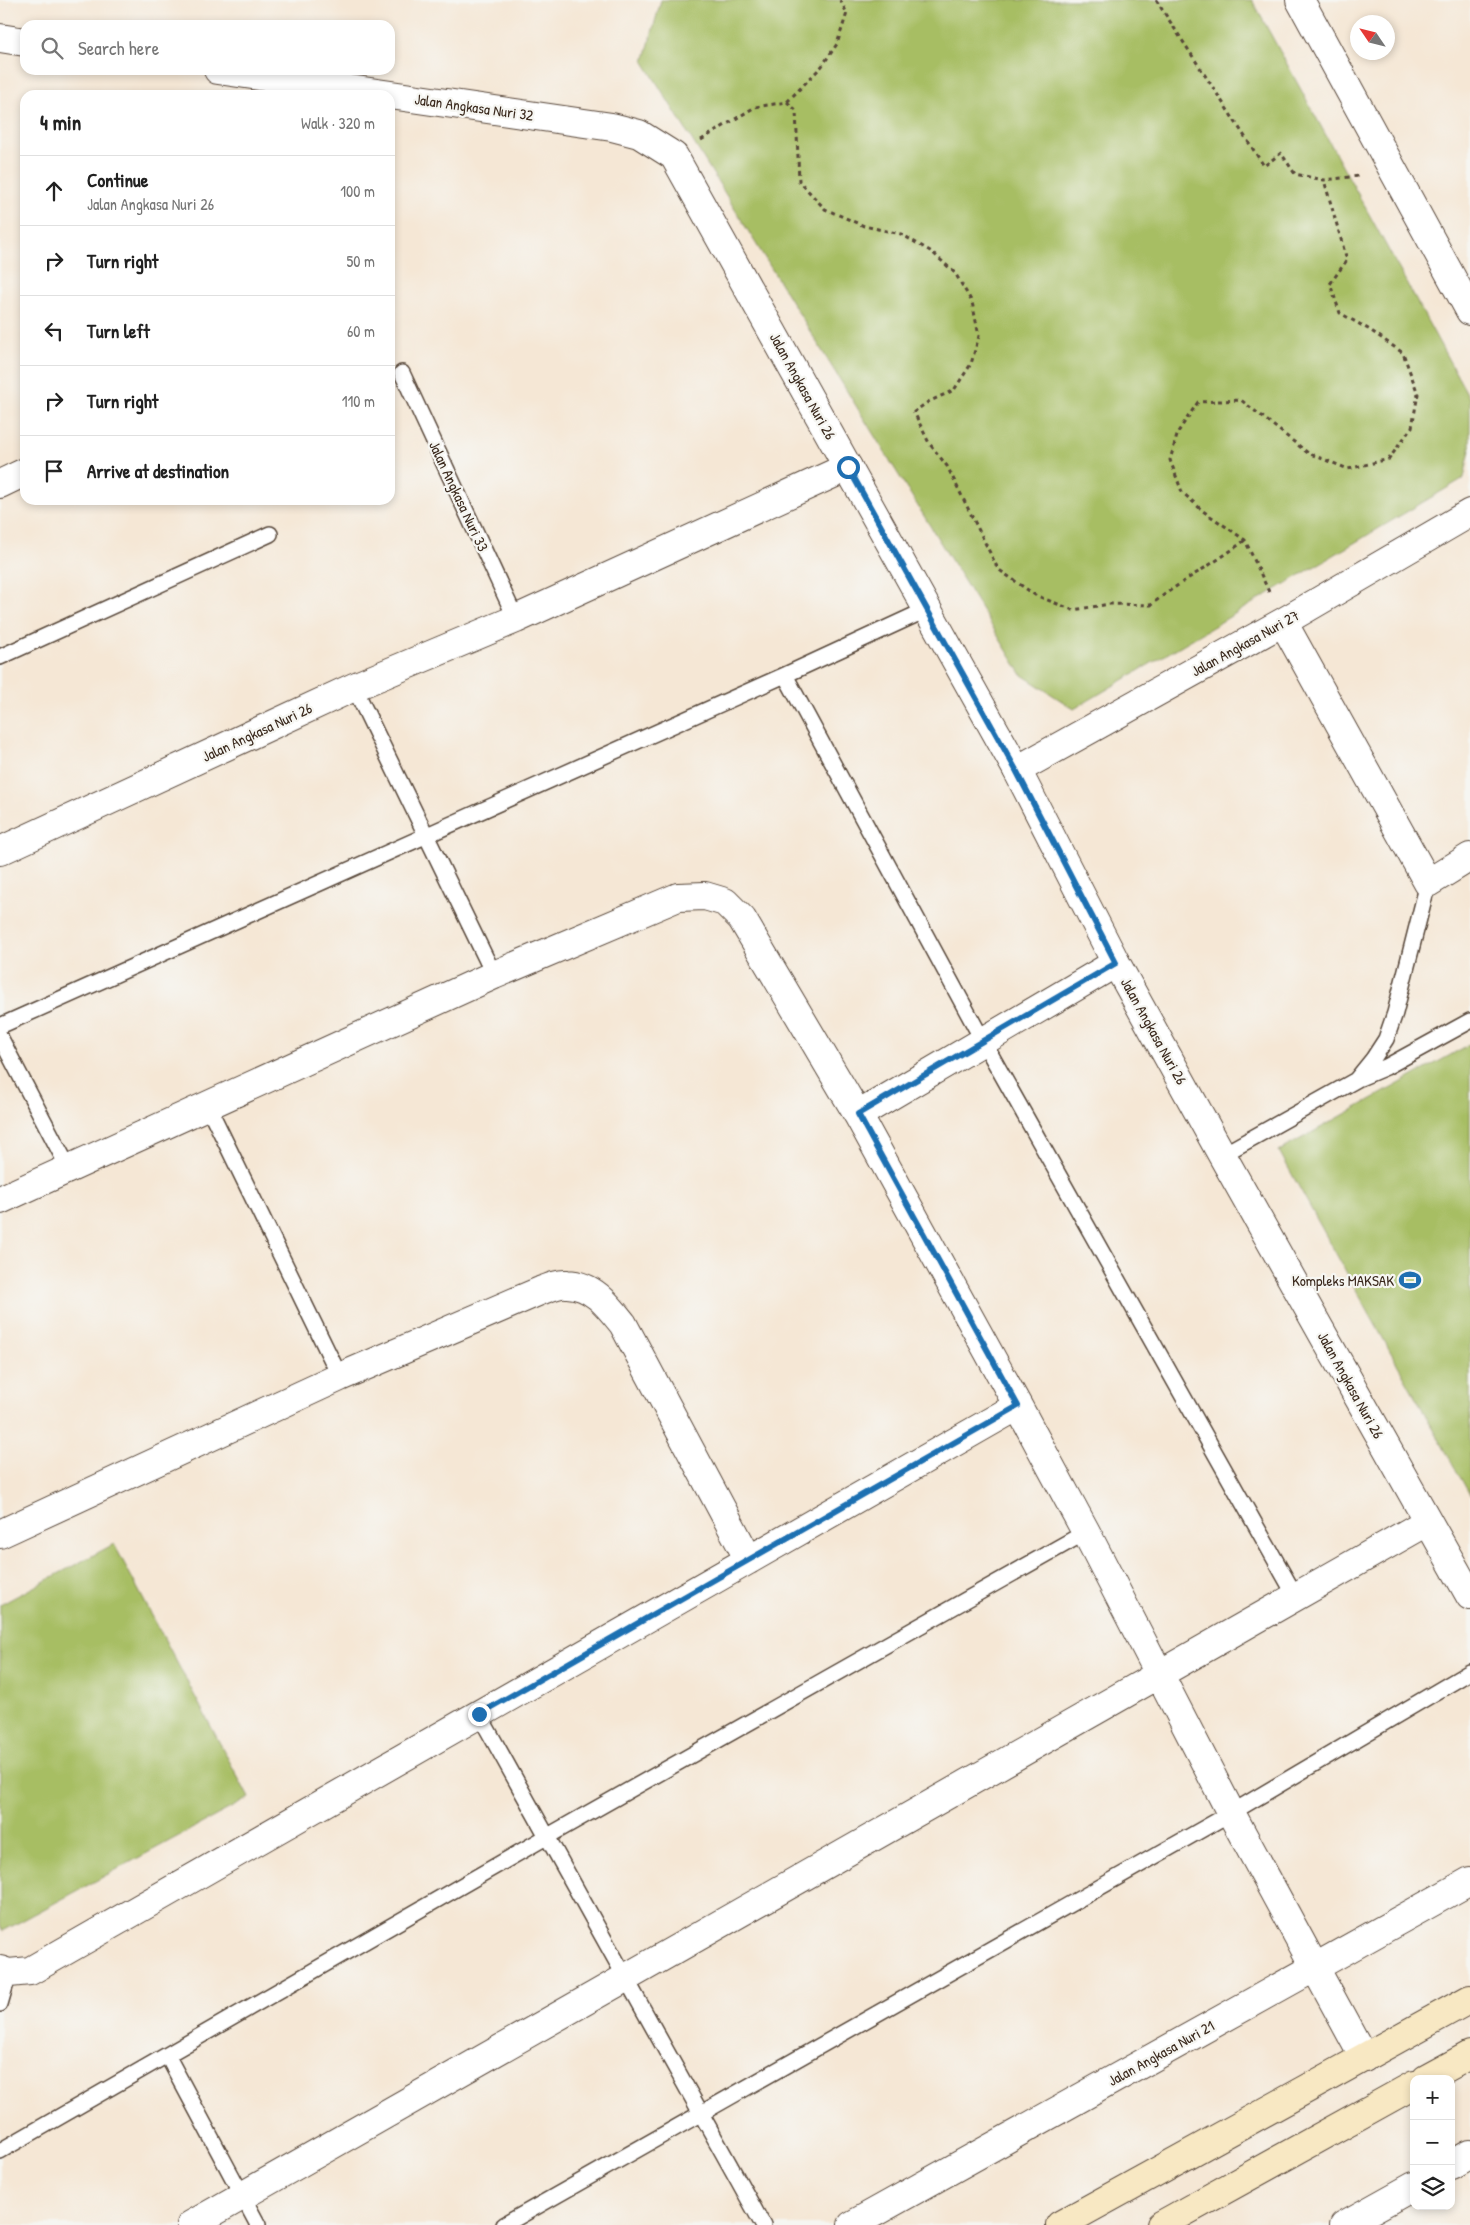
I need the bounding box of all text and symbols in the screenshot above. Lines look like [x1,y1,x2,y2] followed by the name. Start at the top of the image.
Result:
[1350,15,1395,60] north arrow
[20,20,395,75] search box
[38,34,66,62] icon: search
[78,35,159,61] text: Search here
[413,88,535,126] street label: Jalan Angkasa Nuri 32
[40,108,81,137] text: 4 min
[301,112,375,134] text: Walk · 320 m
[87,167,148,193] text: Continue
[40,177,68,205] icon: ahead
[340,180,375,202] text: 100 m
[87,193,214,215] text: Jalan Angkasa Nuri 26
[40,247,68,275] icon: right
[87,248,158,274] text: Turn right
[347,250,375,272] text: 50 m
[40,317,68,345] icon: left
[87,318,150,344] text: Turn left
[347,320,375,342] text: 60 m
[765,329,841,443] street label: Jalan Angkasa Nuri 26
[40,387,68,415] icon: right
[87,388,158,414] text: Turn right
[342,390,375,412] text: 110 m
[424,437,494,555] street label: Jalan Angkasa Nuri 33
[837,456,860,479] route start
[40,457,68,485] icon: arrive
[87,458,229,484] text: Arrive at destination
[1187,605,1303,681] street label: Jalan Angkasa Nuri 27
[199,697,315,767] street label: Jalan Angkasa Nuri 26
[1116,974,1192,1088] street label: Jalan Angkasa Nuri 26
[1397,1267,1423,1293] sports icon: Kompleks MAKSAK
[1292,1270,1394,1291] place label: Kompleks MAKSAK
[1313,1328,1389,1442] street label: Jalan Angkasa Nuri 26
[468,1703,491,1726] route end
[1104,2015,1218,2091] street label: Jalan Angkasa Nuri 21
[1410,2075,1455,2210] map controls
[1410,2075,1455,2120] button: +
[1410,2120,1455,2165] button: −
[1410,2165,1455,2210] button: layers

